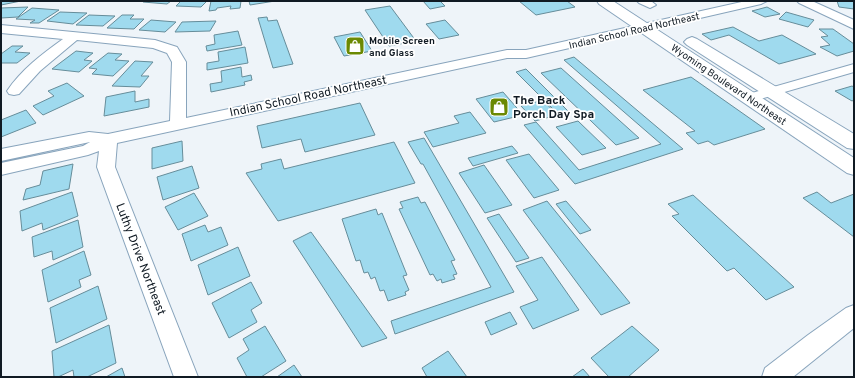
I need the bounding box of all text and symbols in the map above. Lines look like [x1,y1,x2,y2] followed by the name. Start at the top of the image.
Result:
[568,10,701,53] street label: Indian School Road Northeast
[344,35,366,57] shop icon: Mobile Screen and Glass
[369,35,435,60] place label: Mobile Screen and Glass
[668,42,789,129] street label: Wyoming Boulevard Northeast
[228,72,388,121] street label: Indian School Road Northeast
[513,93,594,123] place label: The Back Porch Day Spa
[488,96,510,118] shop icon: The Back Porch Day Spa
[111,201,169,318] street label: Luthy Drive Northeast

